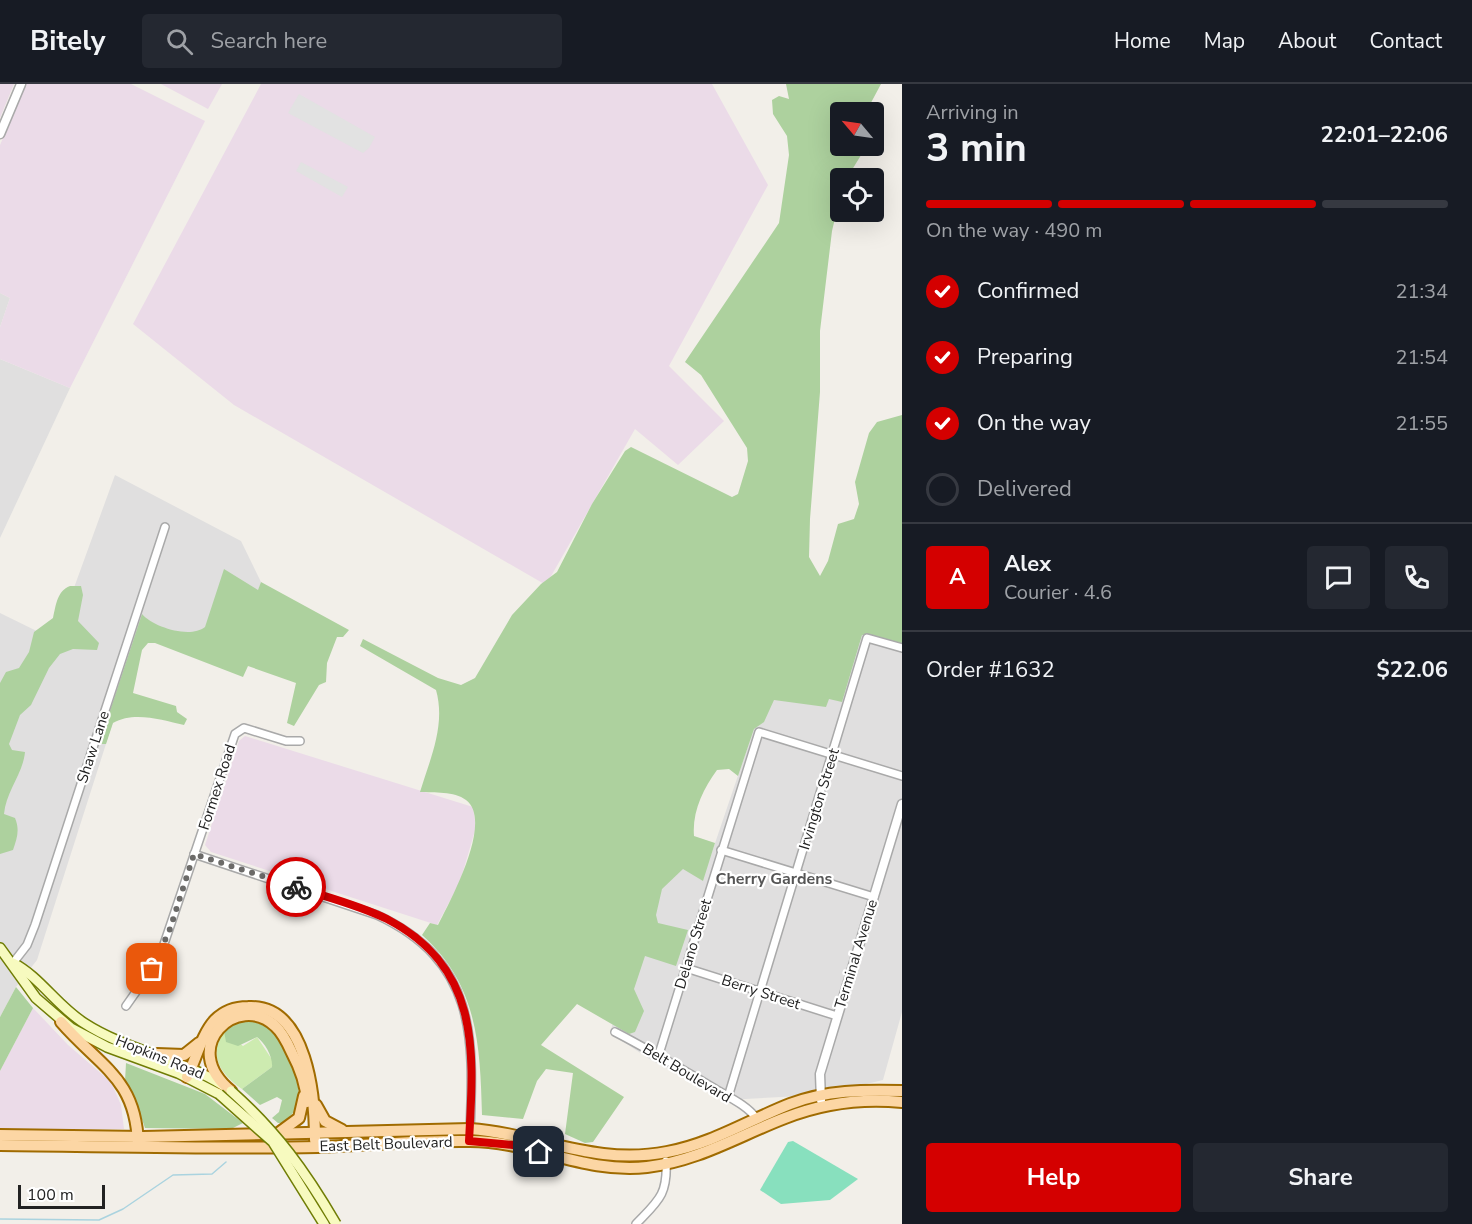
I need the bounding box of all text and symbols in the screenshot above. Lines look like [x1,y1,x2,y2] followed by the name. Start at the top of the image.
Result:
[142,14,562,68] search box
[30,22,106,60] text: Bitely
[163,25,196,58] icon: search
[211,26,327,56] text: Search here
[1114,27,1171,55] text: Home
[1204,27,1245,55] text: Map
[1278,27,1336,55] text: About
[1369,27,1442,55] text: Contact
[926,99,1019,126] text: Arriving in
[830,102,884,156] north arrow
[830,102,884,222] map controls
[1320,120,1448,150] text: 22:01–22:06
[926,122,1027,175] text: 3 min
[830,168,884,222] button: locate
[926,217,1102,244] text: On the way · 490 m
[926,275,959,308] icon: check
[977,276,1079,306] text: Confirmed
[1395,278,1448,305] text: 21:34
[926,341,959,374] icon: check
[977,342,1073,372] text: Preparing
[1395,344,1448,371] text: 21:54
[926,407,959,440] icon: check
[977,408,1091,438] text: On the way
[1395,410,1448,437] text: 21:55
[977,474,1072,504] text: Delivered
[1307,546,1370,609] button: chat
[1385,546,1448,609] button: phone
[1004,549,1051,579] text: Alex
[949,562,966,592] text: A
[1004,579,1112,606] text: Courier · 4.6
[926,655,1055,685] text: Order #1632
[1377,655,1448,685] text: $22.06
[72,708,114,786] street label: Shaw Lane
[194,742,240,832] street label: Formex Road
[794,745,844,852] street label: Irvington Street
[266,857,326,917] courier
[716,868,833,890] district label: Cherry Gardens
[280,871,313,904] icon: bike
[670,896,716,991] street label: Delano Street
[830,897,882,1011] street label: Terminal Avenue
[126,943,177,994] pin
[135,952,168,985] icon: bag
[719,970,804,1014] street label: Berry Street
[113,1030,207,1084] street label: Hopkins Road
[639,1039,735,1107] street label: Belt Boulevard
[513,1126,564,1177] pin
[319,1132,453,1156] street label: East Belt Boulevard
[522,1135,555,1168] icon: home
[926,1143,1181,1212] button: Help
[1193,1143,1448,1212] button: Share
[18,1182,105,1210] scale bar
[27,1184,74,1206] text: 100 m

